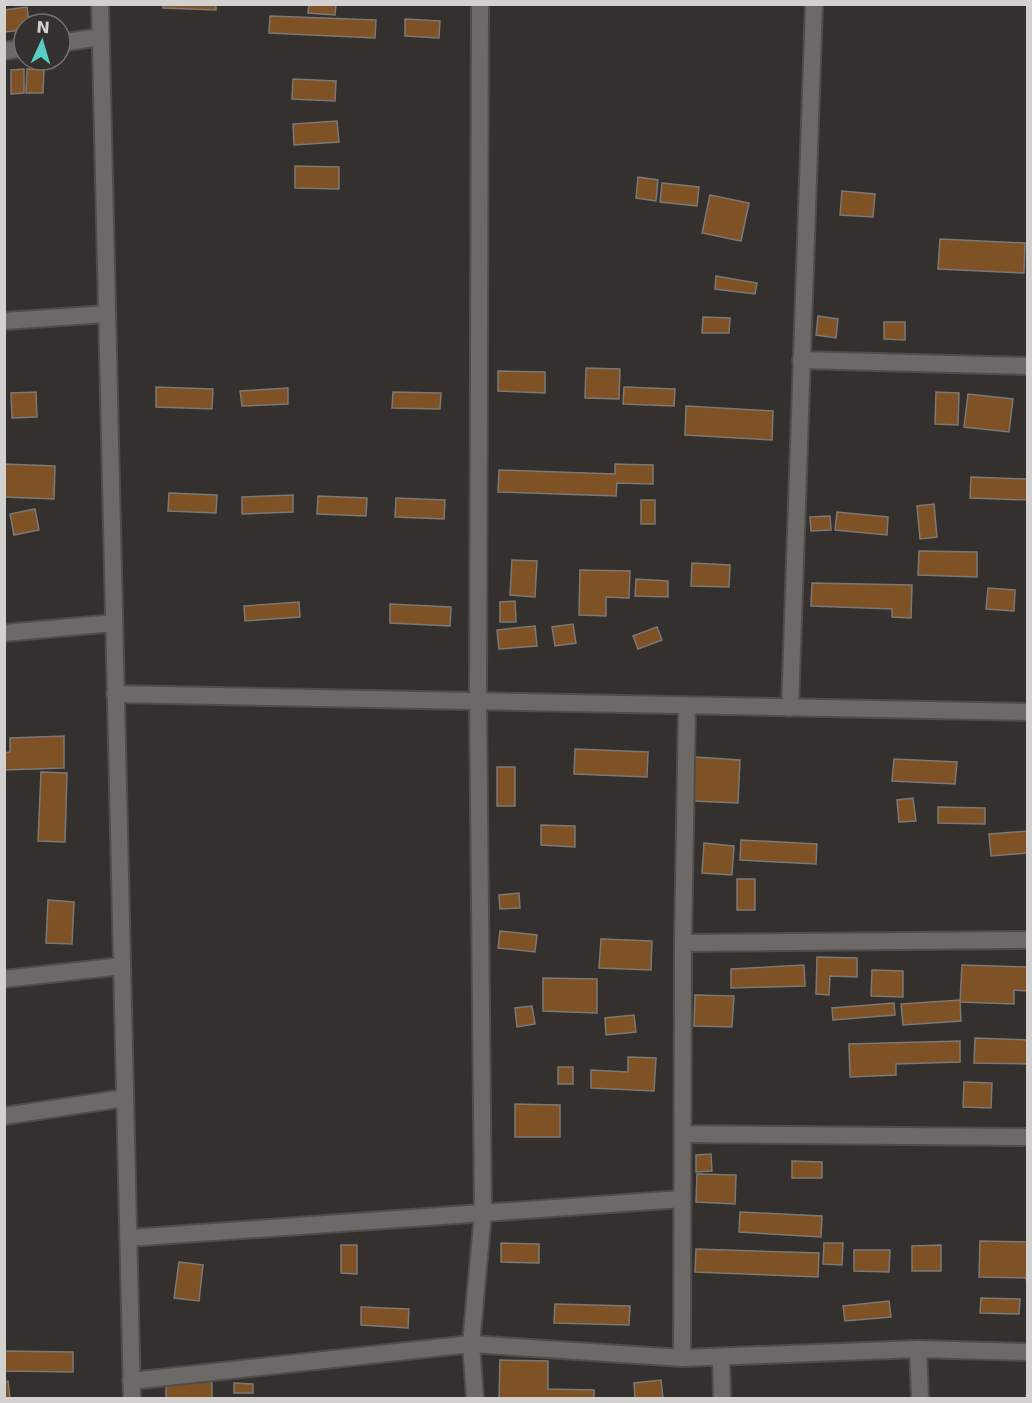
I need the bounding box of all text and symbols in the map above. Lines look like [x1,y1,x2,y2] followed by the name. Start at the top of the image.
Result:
[12,12,72,72] north arrow
[36,18,50,37] text: N

